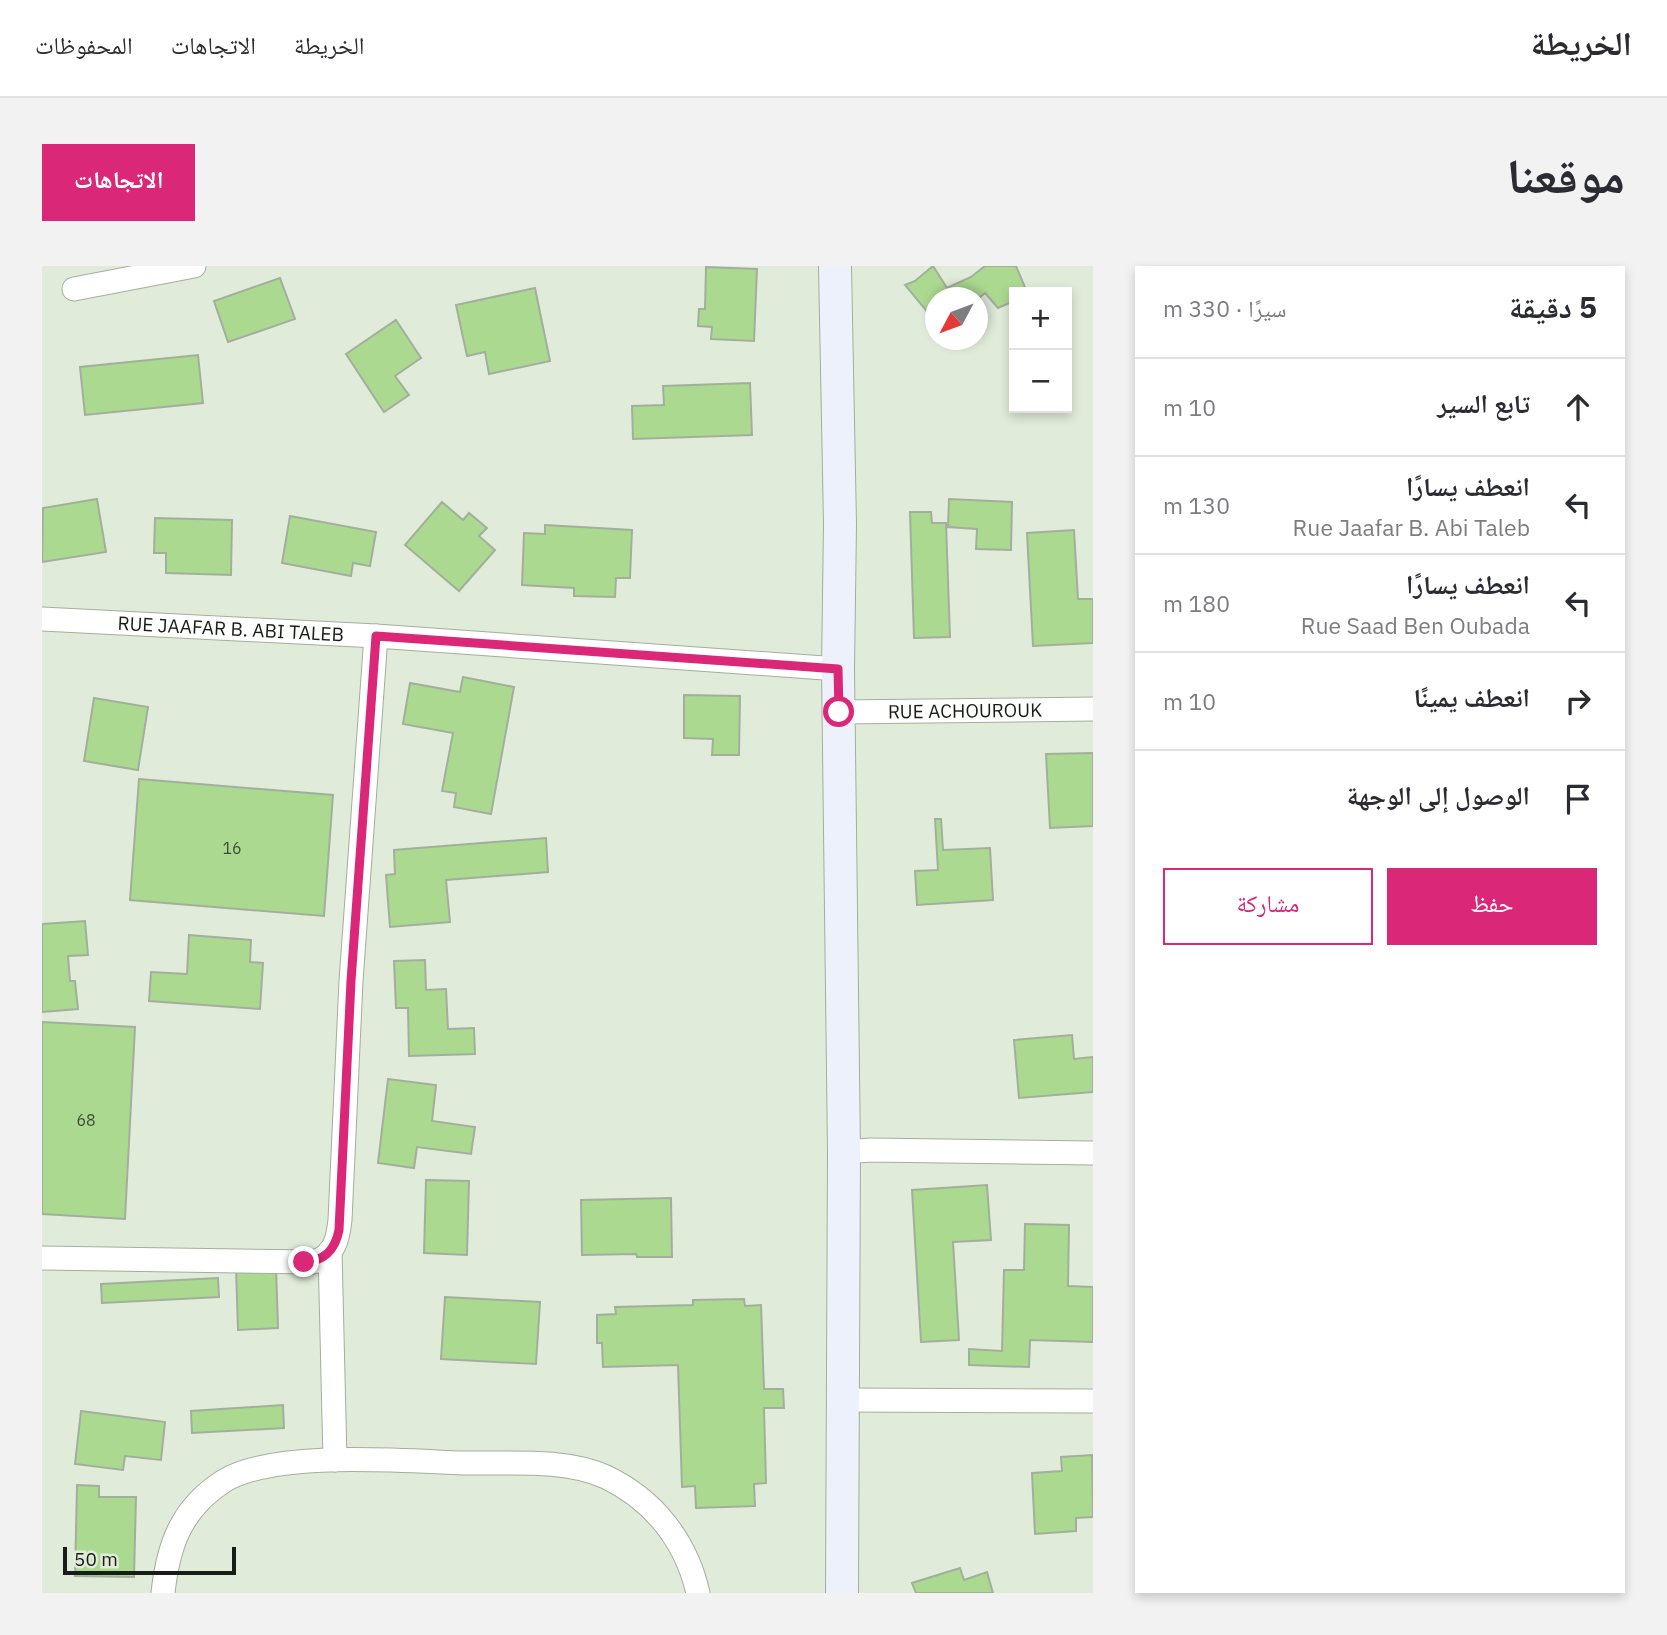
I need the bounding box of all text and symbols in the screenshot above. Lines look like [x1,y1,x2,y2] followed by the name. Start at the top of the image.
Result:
[1531,21,1632,64] text: الخريطة
[35,29,133,61] text: المحفوظات
[171,29,256,61] text: الاتجاهات
[294,29,365,61] text: الخريطة
[1507,143,1625,206] text: موقعنا
[42,144,195,221] button: الاتجاهات
[925,287,988,350] north arrow
[1009,287,1072,413] map controls
[1009,287,1072,350] button: +
[1509,287,1597,326] text: 5 دقيقة
[1163,293,1286,323] text: سيرًا · 330 m
[1009,350,1072,413] button: −
[1437,386,1530,420] text: تابع السير
[1559,388,1597,426] icon: ahead
[1163,392,1216,422] text: 10 m
[1406,469,1530,503] text: انعطف يسارًا
[1559,486,1597,524] icon: left
[1163,490,1230,520] text: 130 m
[1293,512,1530,542] text: Rue Jaafar B. Abi Taleb
[1406,567,1530,601] text: انعطف يسارًا
[1559,584,1597,622] icon: left
[1163,588,1230,618] text: 180 m
[1301,610,1530,640] text: Rue Saad Ben Oubada
[117,611,345,646] street label: RUE JAAFAR B. ABI TALEB
[1414,680,1530,714] text: انعطف يمينًا
[1559,682,1597,720] icon: right
[1163,686,1216,716] text: 10 m
[823,696,854,727] route start
[888,698,1042,723] street label: RUE ACHOUROUK
[1347,778,1530,812] text: الوصول إلى الوجهة
[1559,780,1597,818] icon: arrive
[222,838,242,858] house number: 16
[1163,868,1373,945] button: مشاركة
[1387,868,1597,945] button: حفظ
[76,1110,96,1130] house number: 68
[288,1246,319,1277] route end
[63,1544,236,1576] scale bar
[74,1547,118,1571] text: 50 m

